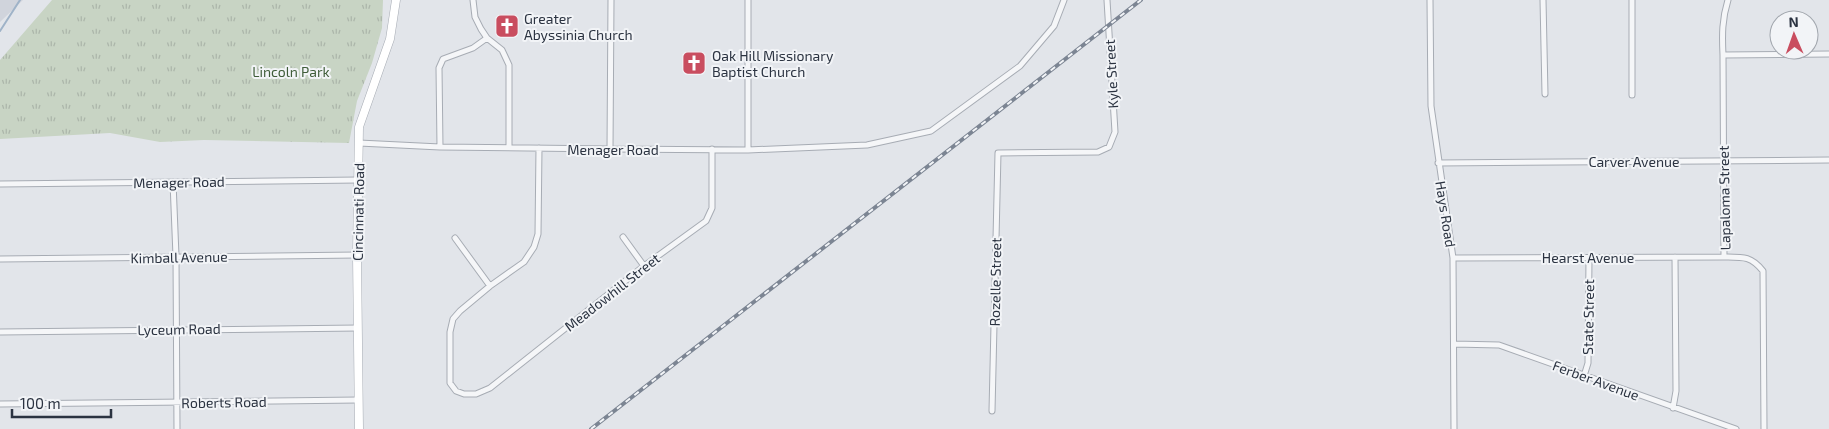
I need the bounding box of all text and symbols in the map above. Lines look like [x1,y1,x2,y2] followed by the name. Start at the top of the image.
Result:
[524,10,633,43] place label: Greater Abyssinia Church
[1769,10,1819,60] north arrow
[494,13,520,39] church icon: Greater Abyssinia Church
[1788,13,1799,30] text: N
[1101,39,1121,109] street label: Kyle Street
[712,47,834,80] place label: Oak Hill Missionary Baptist Church
[681,50,707,76] church icon: Oak Hill Missionary Baptist Church
[252,63,330,80] park label: Lincoln Park
[567,141,659,158] street label: Menager Road
[1715,145,1733,251] street label: Lapaloma Street
[1588,153,1680,170] street label: Carver Avenue
[349,163,367,261] street label: Cincinnati Road
[133,173,225,191] street label: Menager Road
[1432,180,1460,248] street label: Hays Road
[986,237,1004,327] street label: Rozelle Street
[130,248,228,266] street label: Kimball Avenue
[561,249,663,335] street label: Meadowhill Street
[1542,249,1634,266] street label: Hearst Avenue
[1579,279,1597,355] street label: State Street
[137,320,221,338] street label: Lyceum Road
[1550,356,1642,404] street label: Ferber Avenue
[12,386,111,418] scale bar
[181,393,267,411] street label: Roberts Road
[20,394,61,412] text: 100 m

